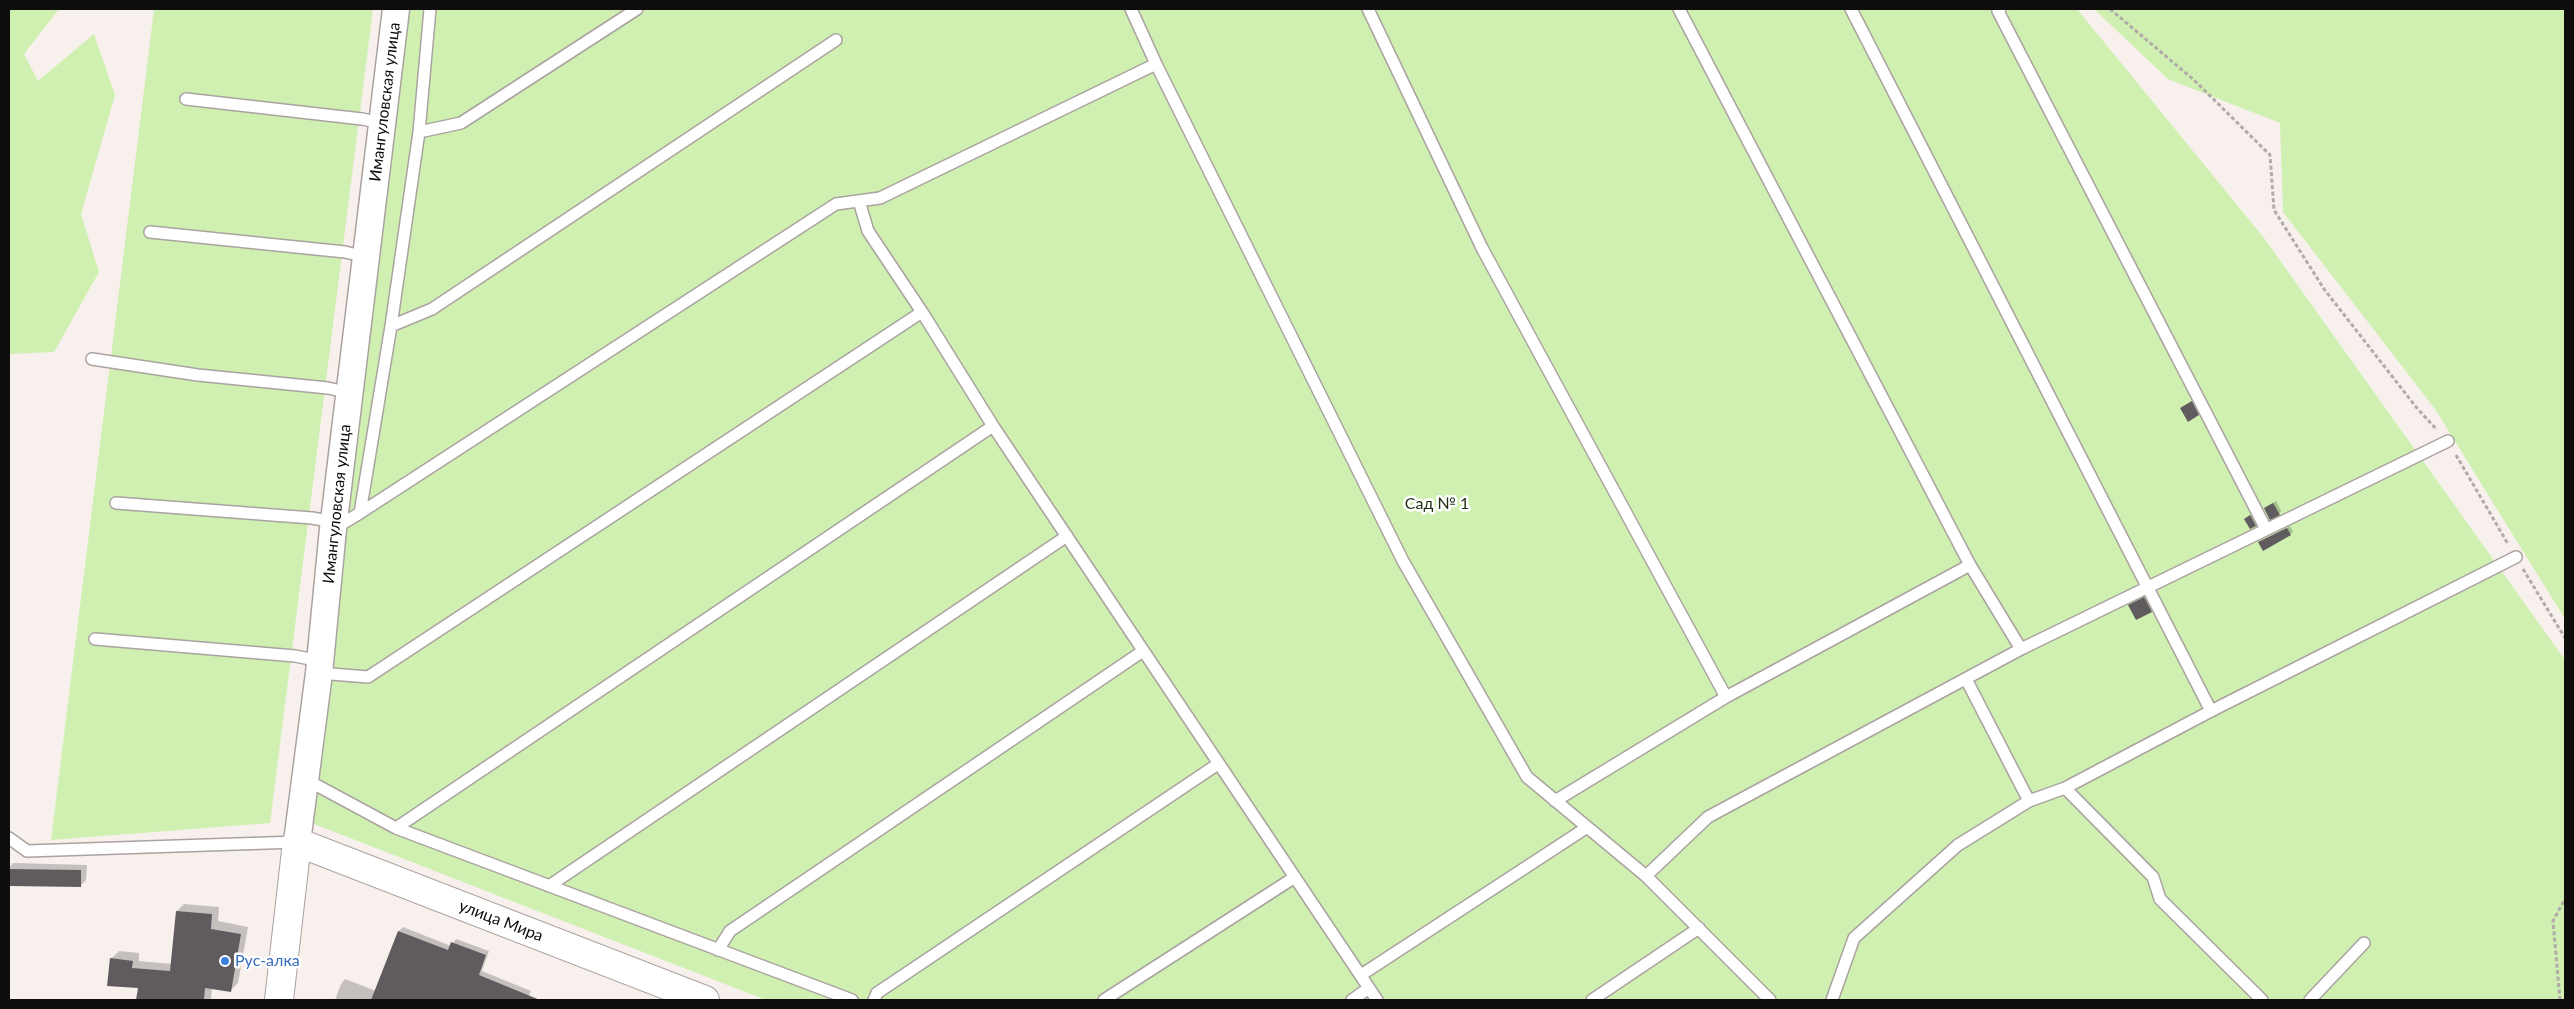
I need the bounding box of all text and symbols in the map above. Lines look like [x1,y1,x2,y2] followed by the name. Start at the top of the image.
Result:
[366,21,404,183] street label: Имангуловская улица
[319,423,355,585] street label: Имангуловская улица
[1405,494,1469,514] park label: Сад № 1
[456,896,546,946] street label: улица Мира
[235,951,300,971] place label: Рус-алка
[219,955,231,967] marker: Рус-алка

